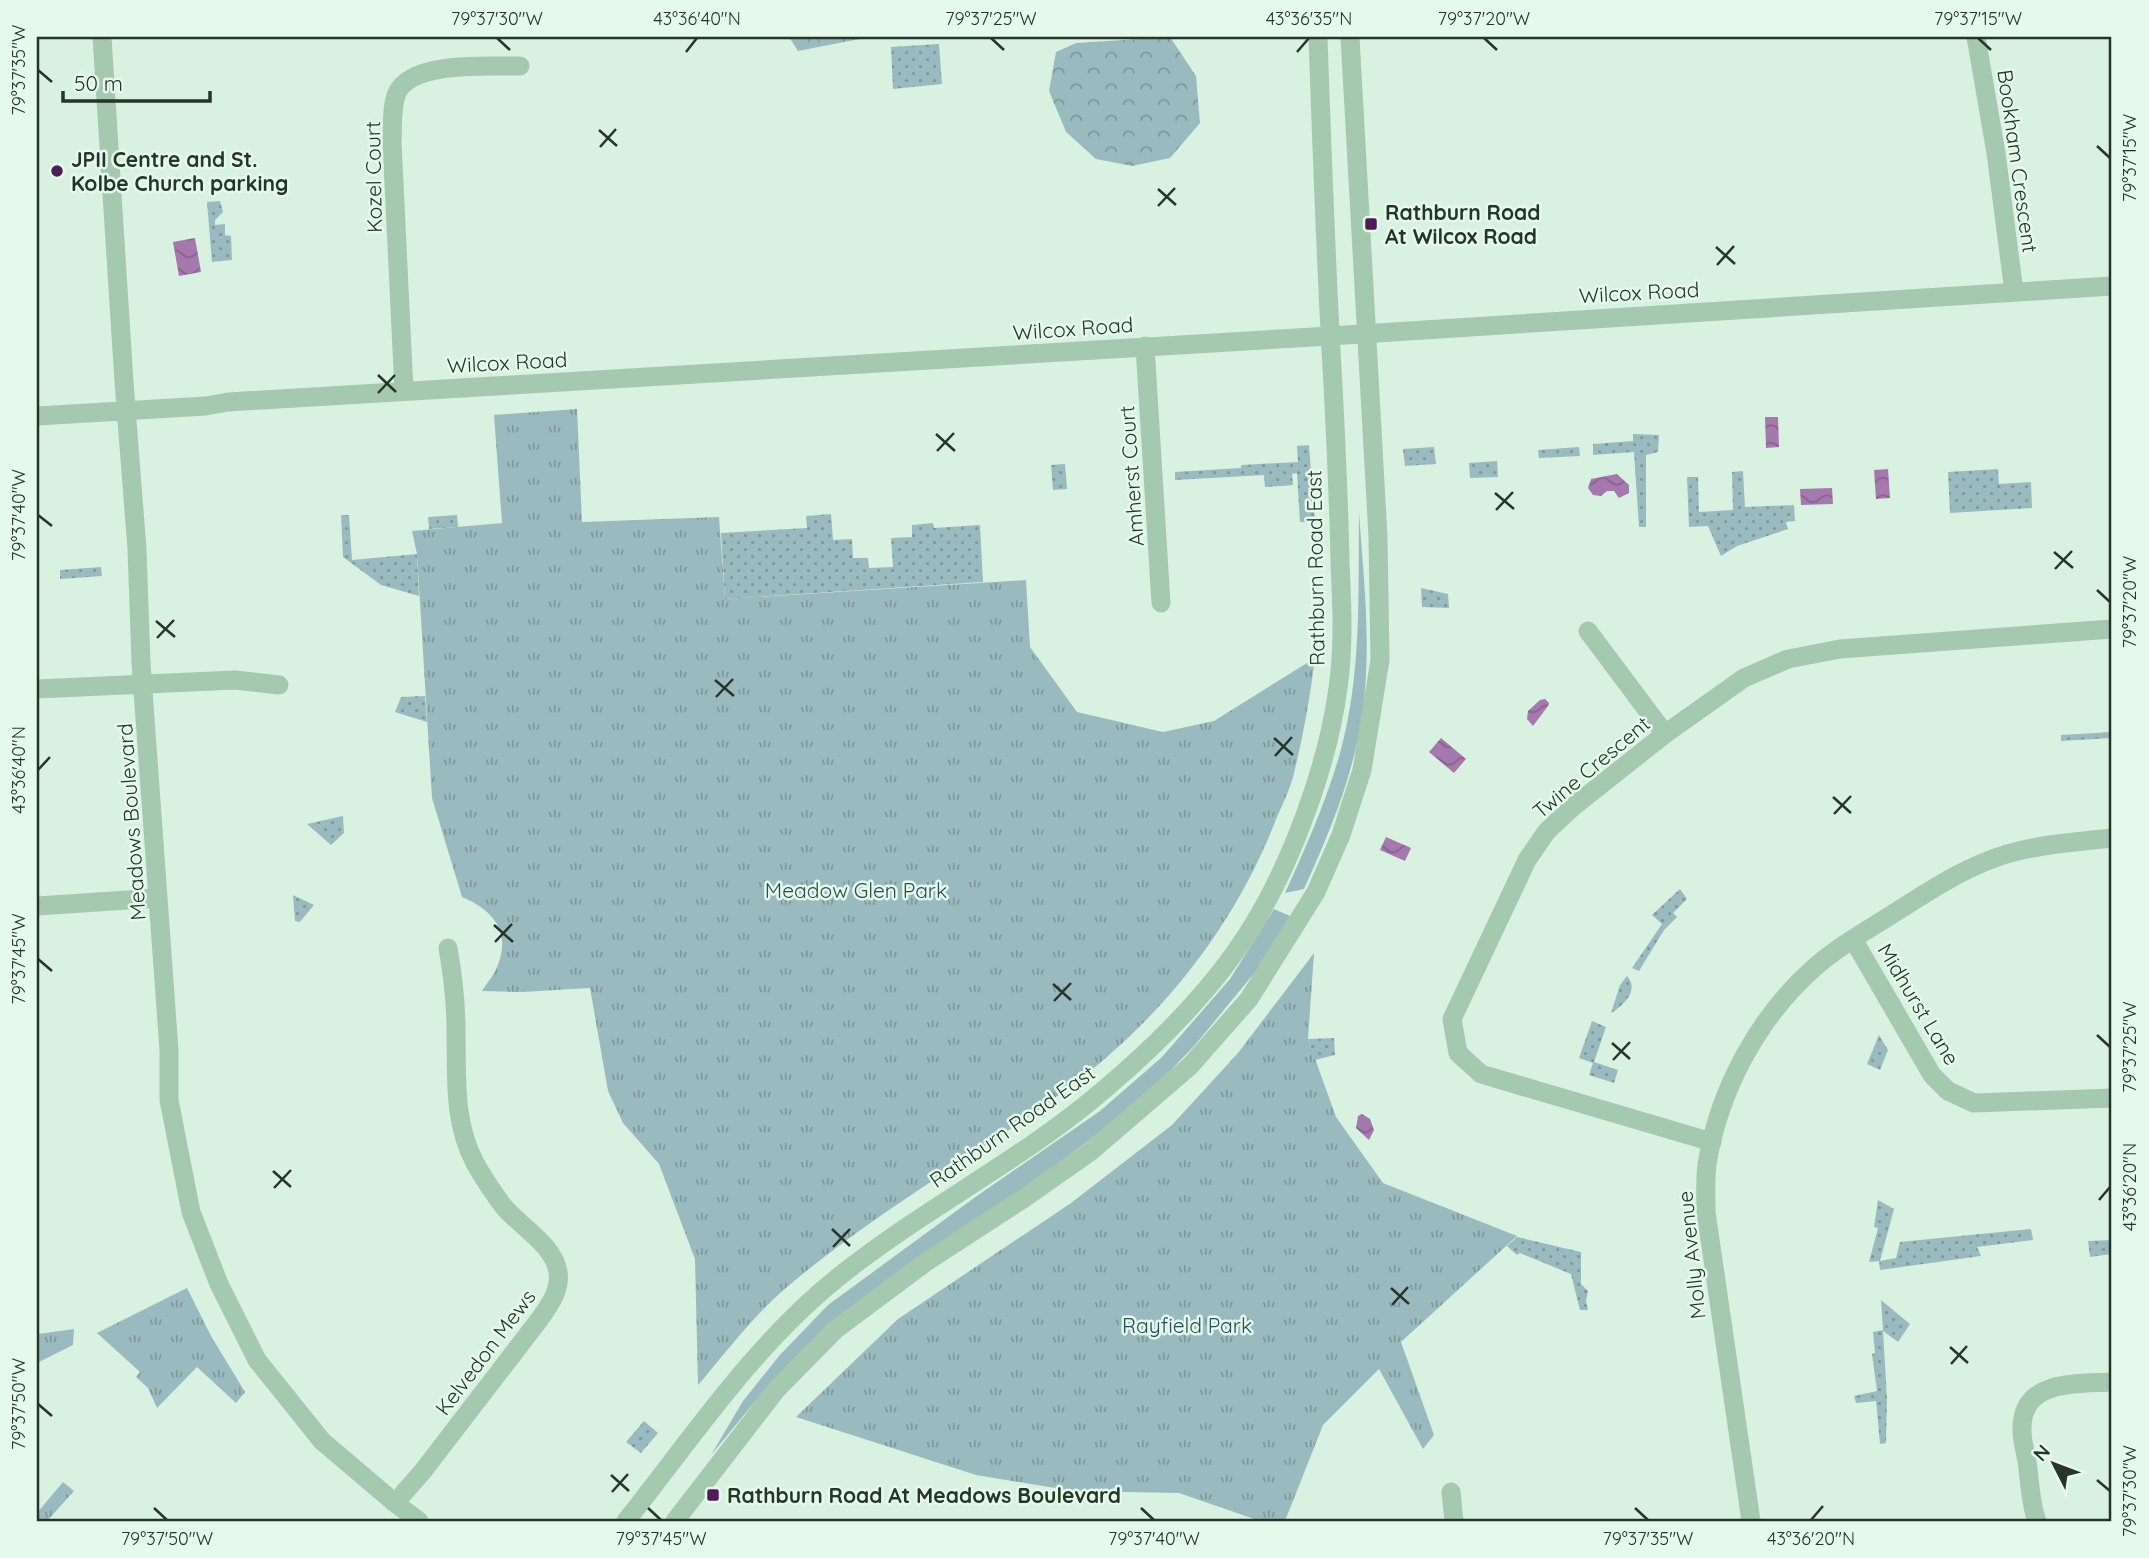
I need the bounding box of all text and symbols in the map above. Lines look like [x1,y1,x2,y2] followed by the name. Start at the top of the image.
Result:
[451,7,543,30] text: 79°37'30"W
[653,7,741,30] text: 43°36'40"N
[945,7,1037,30] text: 79°37'25"W
[1266,7,1352,30] text: 43°36'35"N
[1438,7,1530,30] text: 79°37'20"W
[1934,7,2022,30] text: 79°37'15"W
[7,25,30,115] text: 79°37'35"W
[63,60,210,104] scale bar
[1992,68,2044,254] street label: Bookham Crescent
[74,70,123,96] text: 50 m
[2118,114,2141,202] text: 79°37'15"W
[359,121,387,233] street label: Kozel Court
[71,146,288,196] place label: JPII Centre and St. Kolbe Church parking
[49,163,65,179] marker: JPII Centre and St. Kolbe Church parking
[1385,199,1540,249] place label: Rathburn Road At Wilcox Road
[1363,216,1379,232] marker: Rathburn Road At Wilcox Road
[1578,276,1700,308] street label: Wilcox Road
[1012,311,1134,345] street label: Wilcox Road
[446,346,568,378] street label: Wilcox Road
[1113,405,1149,547] street label: Amherst Court
[7,469,30,561] text: 79°37'40"W
[1300,470,1330,666] street label: Rathburn Road East
[2118,556,2141,648] text: 79°37'20"W
[1527,710,1655,824] street label: Twine Crescent
[111,723,151,921] street label: Meadows Boulevard
[7,726,30,814] text: 43°36'40"N
[765,877,947,903] park label: Meadow Glen Park
[7,913,30,1005] text: 79°37'45"W
[1873,939,1965,1069] street label: Midhurst Lane
[2118,1001,2141,1093] text: 79°37'25"W
[924,1059,1100,1193] street label: Rathburn Road East
[2118,1143,2141,1231] text: 43°36'20"N
[1671,1190,1711,1320] street label: Molly Avenue
[429,1284,541,1420] street label: Kelvedon Mews
[1122,1312,1252,1338] park label: Rayfield Park
[7,1358,30,1450] text: 79°37'50"W
[2020,1428,2090,1498] north arrow
[2028,1439,2055,1466] text: N
[2118,1445,2141,1537] text: 79°37'30"W
[727,1482,1121,1508] place label: Rathburn Road At Meadows Boulevard
[705,1487,721,1503] marker: Rathburn Road At Meadows Boulevard
[121,1527,213,1550] text: 79°37'50"W
[615,1527,707,1550] text: 79°37'45"W
[1108,1527,1200,1550] text: 79°37'40"W
[1603,1527,1693,1550] text: 79°37'35"W
[1767,1527,1855,1550] text: 43°36'20"N

